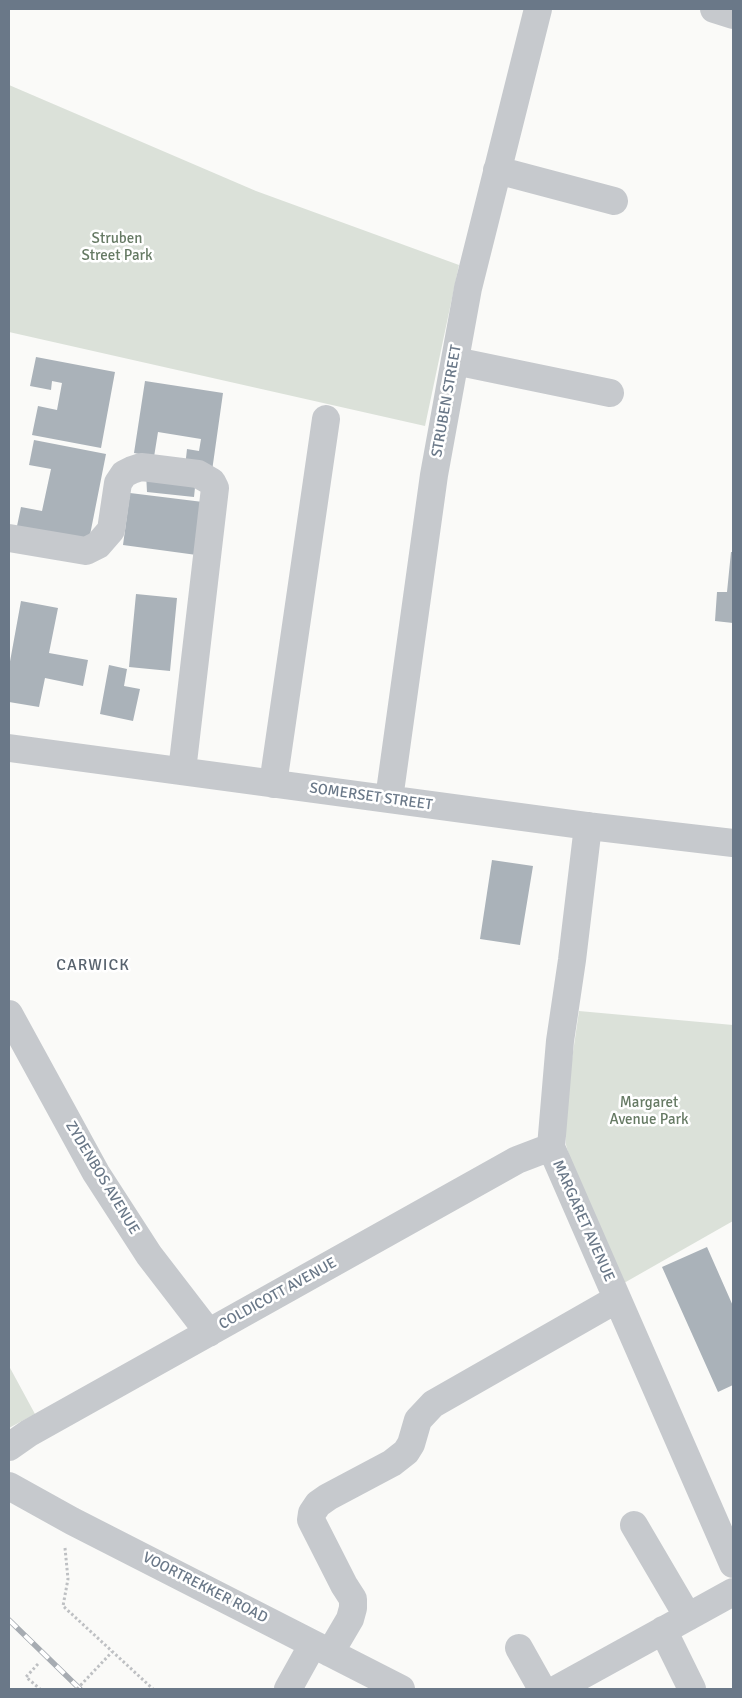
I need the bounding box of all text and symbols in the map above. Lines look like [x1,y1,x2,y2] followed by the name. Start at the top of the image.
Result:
[81,230,153,265] park label: Struben Street Park
[428,343,466,459] street label: STRUBEN STREET
[308,779,434,815] street label: SOMERSET STREET
[55,956,131,976] district label: CARWICK
[609,1094,689,1129] park label: Margaret Avenue Park
[61,1118,143,1238] street label: ZYDENBOS AVENUE
[548,1157,618,1285] street label: MARGARET AVENUE
[216,1254,340,1334] street label: COLDICOTT AVENUE
[139,1549,271,1627] street label: VOORTREKKER ROAD

